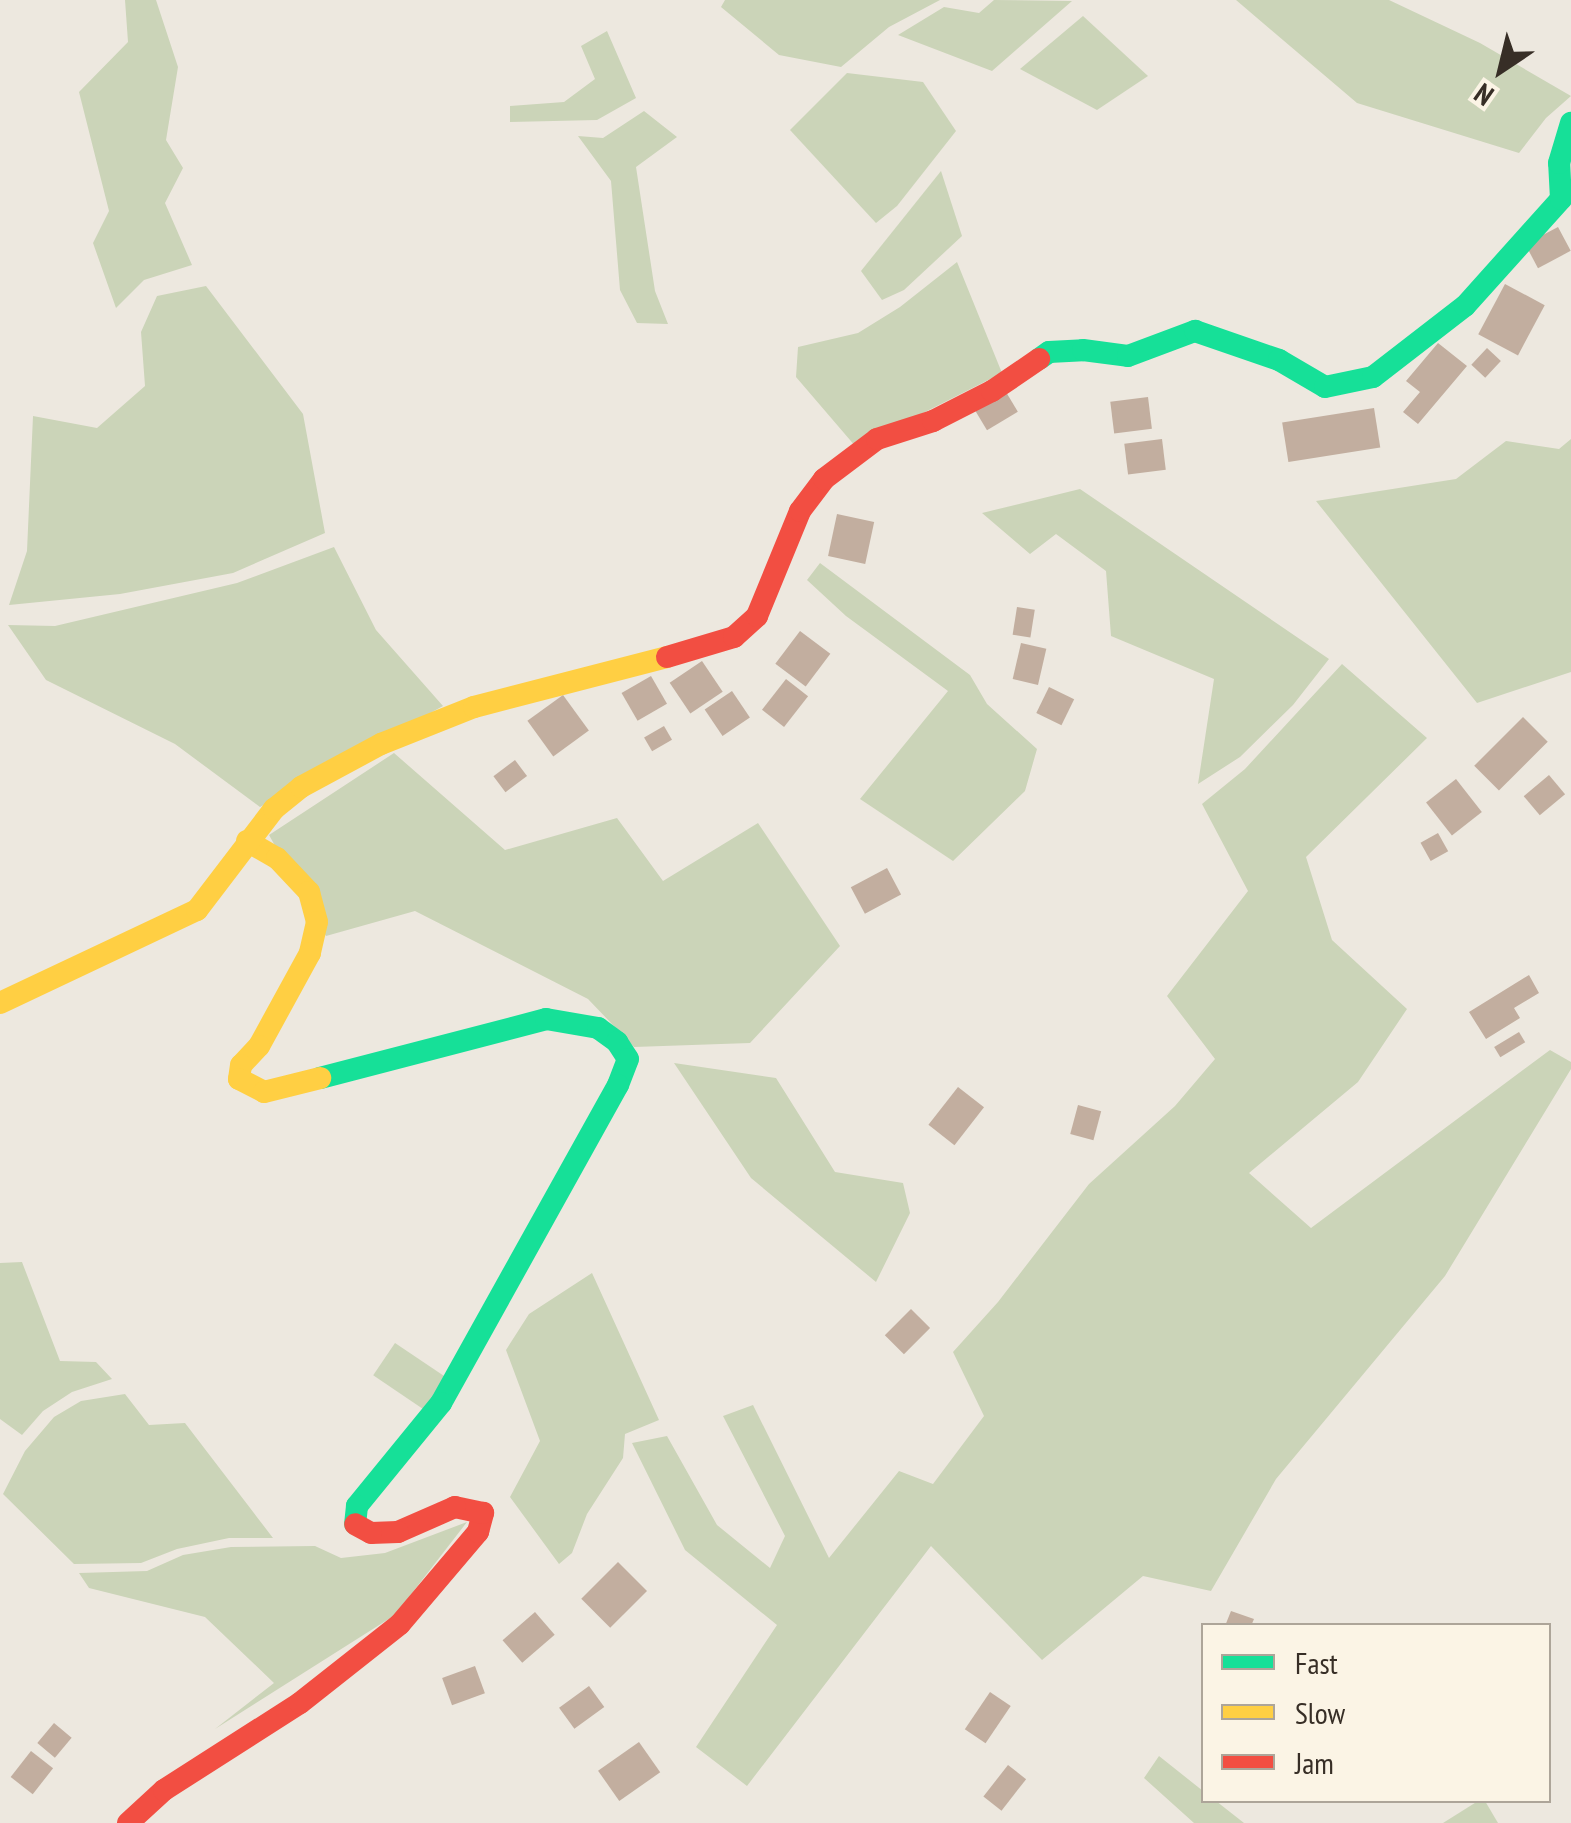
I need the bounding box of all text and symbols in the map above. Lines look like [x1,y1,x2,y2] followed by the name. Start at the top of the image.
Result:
[1451,20,1551,120] north arrow
[1467,75,1500,114] text: N
[1201,1623,1551,1803] legend
[1295,1643,1338,1682] text: Fast
[1295,1693,1345,1732] text: Slow
[1295,1743,1334,1782] text: Jam

